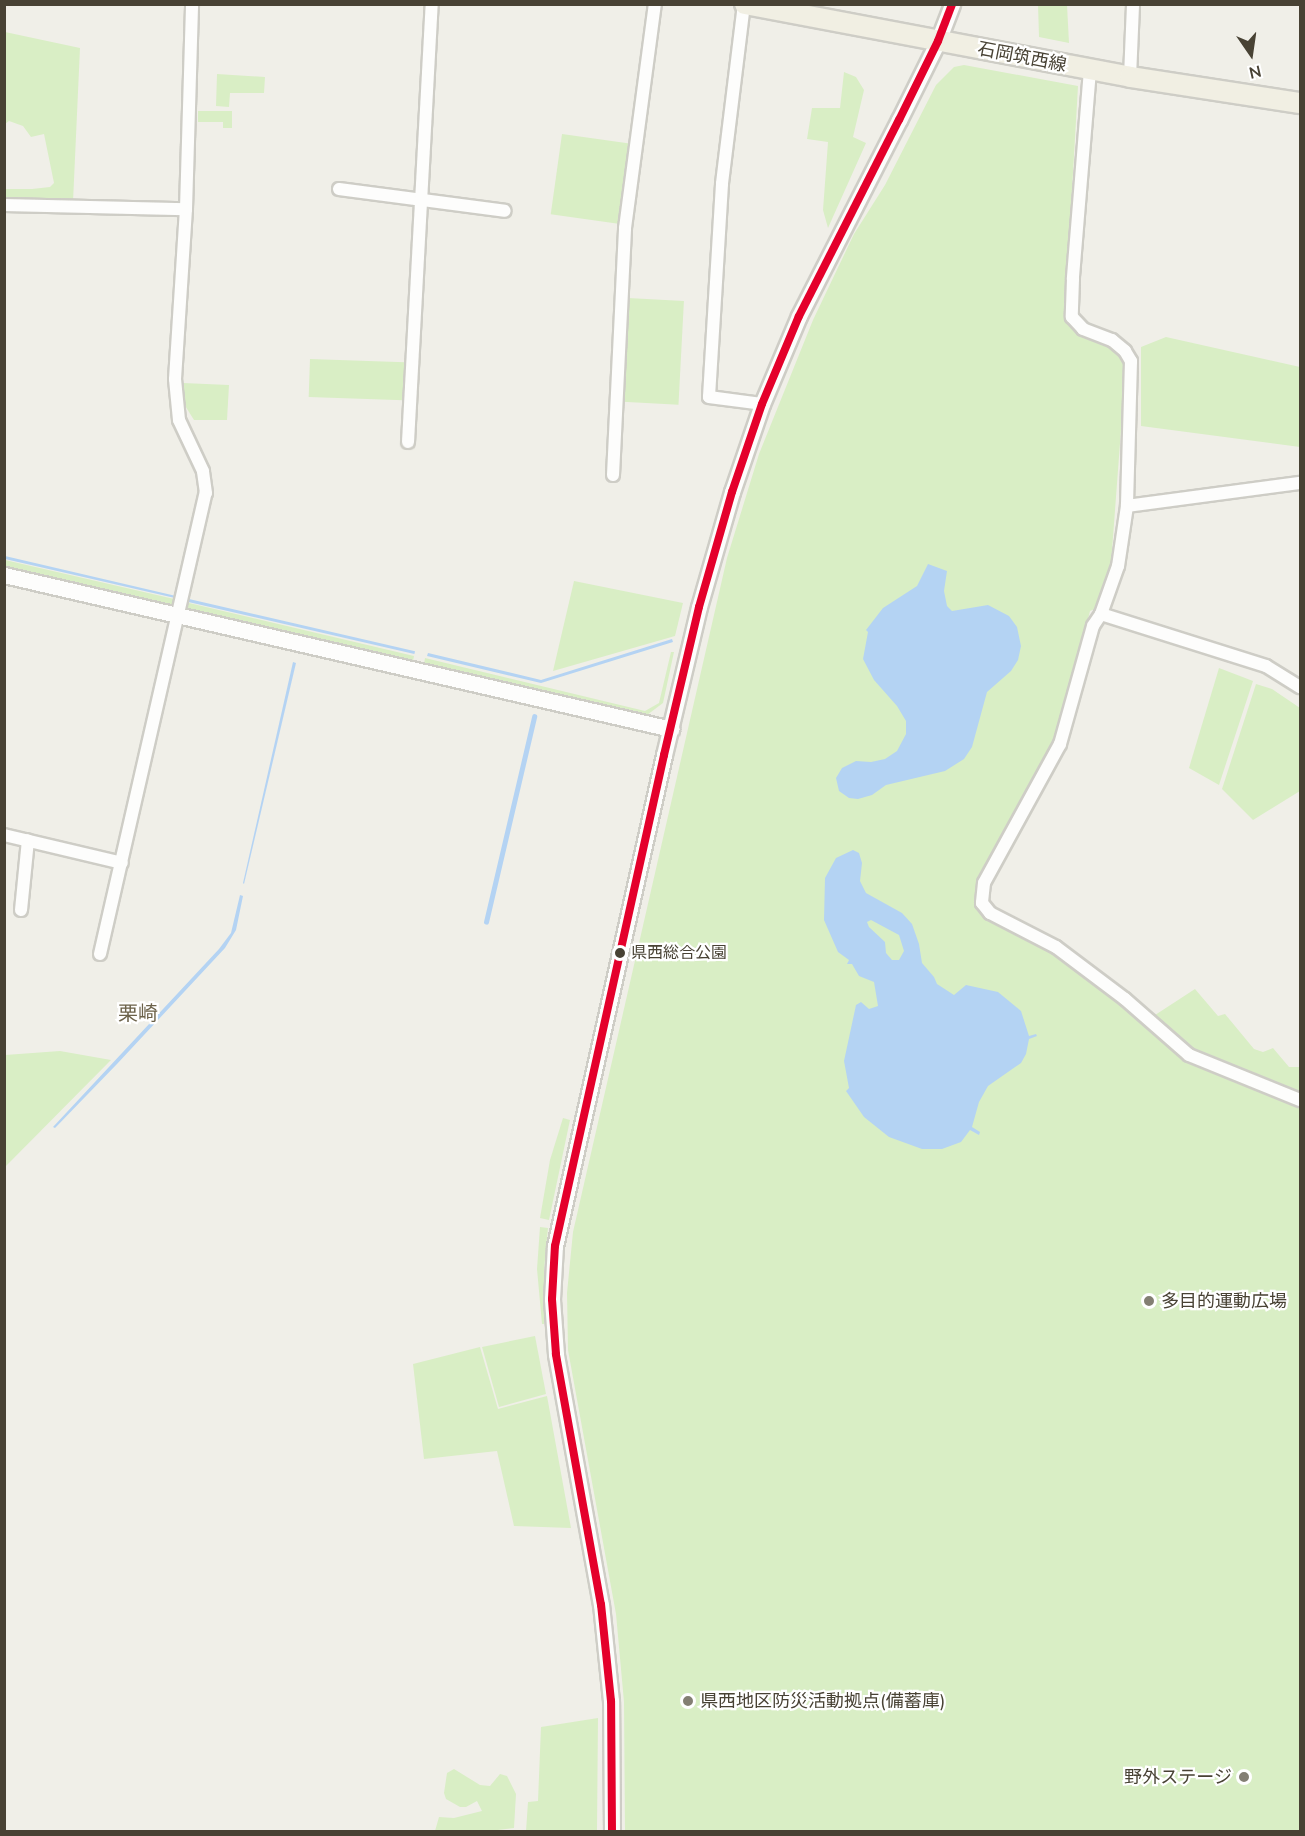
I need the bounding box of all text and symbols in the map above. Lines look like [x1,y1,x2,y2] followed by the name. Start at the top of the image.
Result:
[1221,24,1281,84] north arrow
[976,38,1068,76] street label: 石岡筑西線
[1247,59,1263,84] text: N
[631,943,727,963] place label: 県西総合公園
[614,947,626,959] marker: 県西総合公園
[118,1001,158,1025] district label: 栗崎
[1161,1290,1287,1312] place label: 多目的運動広場
[1142,1294,1156,1308] marker: 多目的運動広場
[700,1690,945,1712] place label: 県西地区防災活動拠点(備蓄庫)
[681,1694,695,1708] marker: 県西地区防災活動拠点(備蓄庫)
[1124,1766,1232,1788] place label: 野外ステージ
[1237,1770,1251,1784] marker: 野外ステージ

